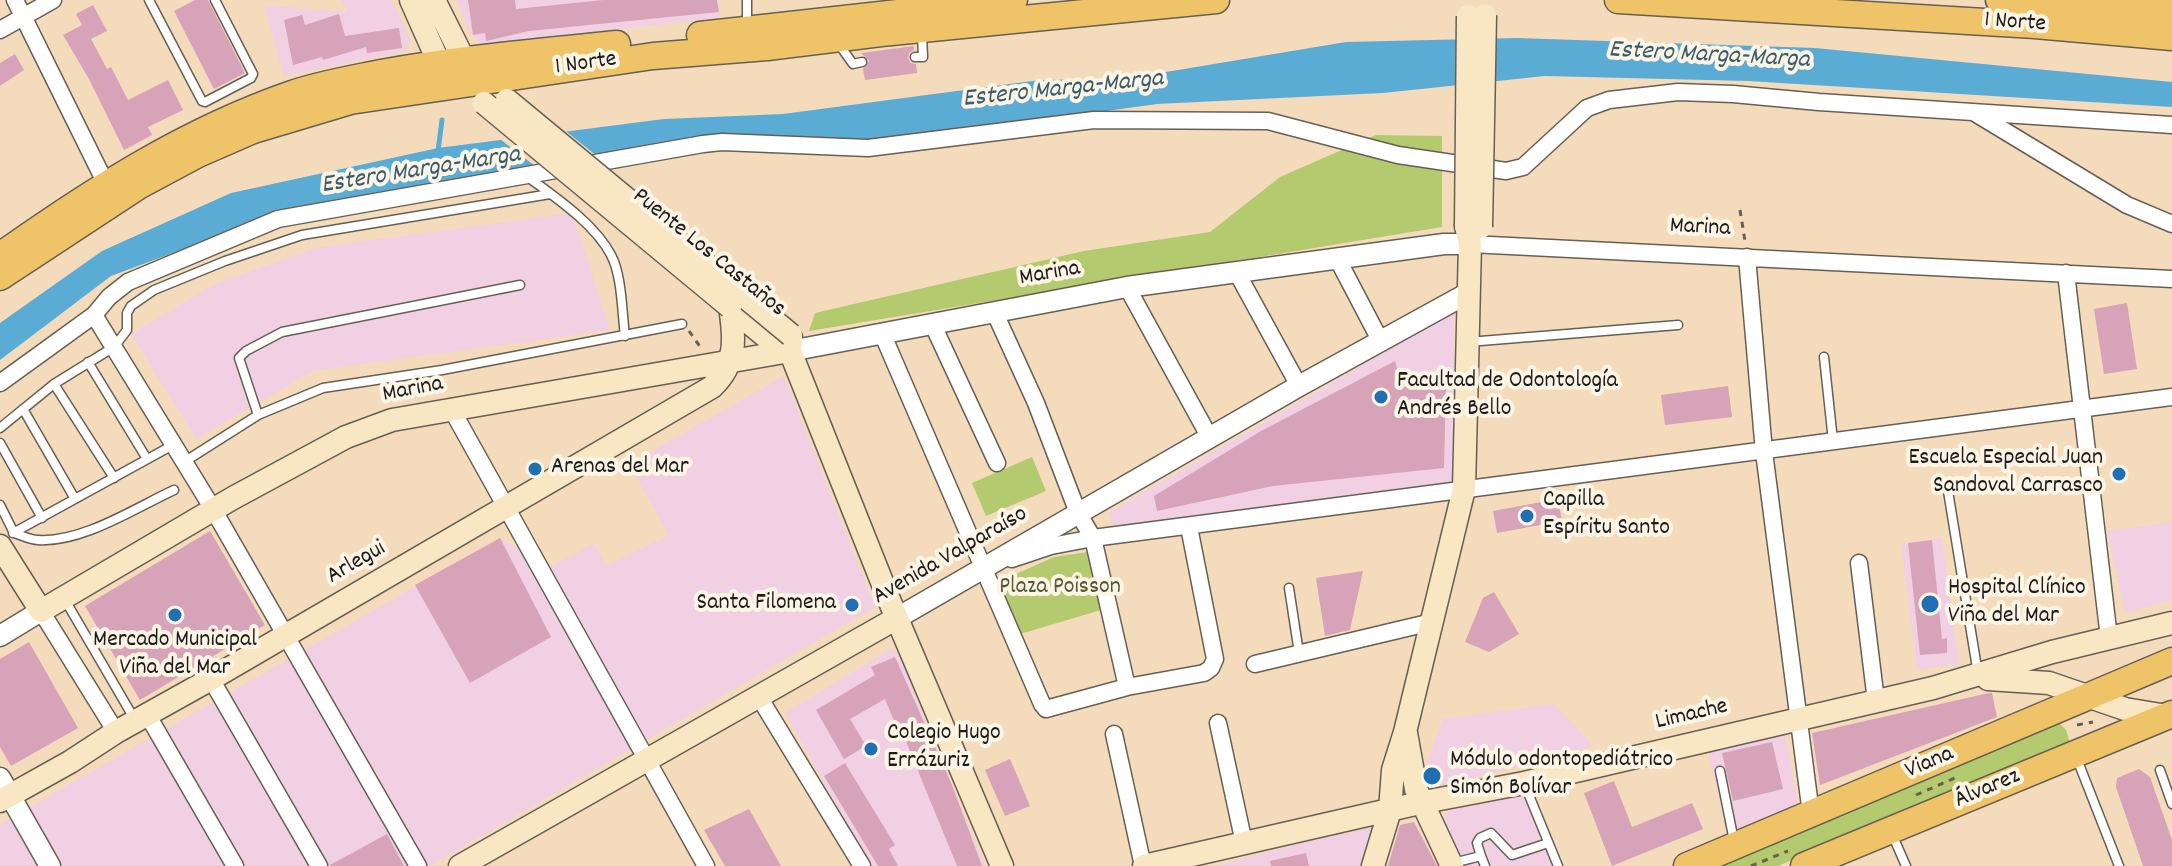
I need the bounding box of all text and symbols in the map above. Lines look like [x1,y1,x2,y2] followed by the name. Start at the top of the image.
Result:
[1983,7,2047,41] street label: 1 Norte
[1608,36,1810,78] water label: Estero Marga-Marga
[553,46,619,84] street label: 1 Norte
[961,65,1165,117] water label: Estero Marga-Marga
[319,141,523,203] water label: Estero Marga-Marga
[625,183,791,325] street label: Puente Los Castaños
[1669,213,1731,245] street label: Marina
[1017,256,1083,294] street label: Marina
[1397,369,1618,425] place label: Facultad de Odontología Andrés Bello
[380,371,446,411] street label: Marina
[1372,388,1390,406] marker: Facultad de Odontología Andrés Bello
[1908,446,2103,502] place label: Escuela Especial Juan Sandoval Carrasco
[551,455,689,483] place label: Arenas del Mar
[526,460,544,478] marker: Arenas del Mar
[2110,465,2128,483] marker: Escuela Especial Juan Sandoval Carrasco
[1543,488,1670,544] place label: Capilla Espíritu Santo
[869,501,1033,613] street label: Avenida Valparaíso
[1518,507,1536,525] marker: Capilla Espíritu Santo
[322,536,392,592] street label: Arlegui
[999,575,1121,603] park label: Plaza Poisson
[1948,576,2086,632] place label: Hospital Clínico Viña del Mar
[697,591,836,619] place label: Santa Filomena
[1919,593,1941,615] marker: Hospital Clínico Viña del Mar
[843,596,861,614] marker: Santa Filomena
[166,606,184,624] marker: Mercado Municipal Viña del Mar
[93,628,257,684] place label: Mercado Municipal Viña del Mar
[1653,694,1731,738] street label: Limache
[887,721,1001,777] place label: Colegio Hugo Errázuriz
[862,740,880,758] marker: Colegio Hugo Errázuriz
[1902,741,1958,787] street label: Viana
[1450,748,1673,804] place label: Módulo odontopediátrico Simón Bolívar
[1951,763,2025,817] street label: Álvarez
[1421,765,1443,787] marker: Módulo odontopediátrico Simón Bolívar

